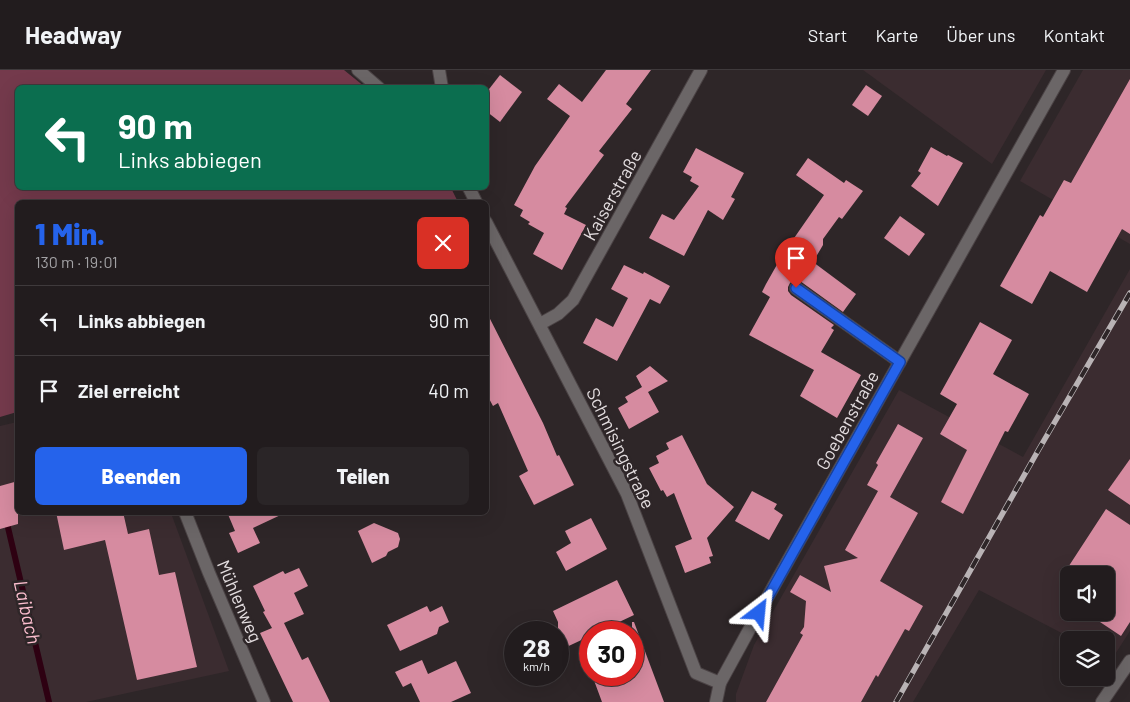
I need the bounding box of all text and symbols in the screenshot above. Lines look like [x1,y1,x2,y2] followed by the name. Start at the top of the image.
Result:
[25,20,122,49] text: Headway
[808,24,847,46] text: Start
[875,24,918,46] text: Karte
[946,24,1015,46] text: Über uns
[1043,24,1105,46] text: Kontakt
[118,104,193,146] text: 90 m
[35,105,100,170] icon: left
[118,146,262,172] text: Links abbiegen
[578,146,646,244] street label: Kaiserstraße
[35,215,105,251] text: 1 Min.
[417,217,469,269] button: close
[775,237,817,288] pin
[782,244,810,272] icon: arrive
[35,252,118,271] text: 130 m · 19:01
[35,307,63,335] icon: left
[78,309,205,332] text: Links abbiegen
[429,309,469,332] text: 90 m
[811,367,883,473] street label: Goebenstraße
[35,377,63,405] icon: arrive
[78,379,180,402] text: Ziel erreicht
[428,379,469,402] text: 40 m
[582,384,660,512] street label: Schmisingstraße
[35,447,247,505] button: Beenden
[257,447,469,505] button: Teilen
[213,556,267,646] street label: Mühlenweg
[1060,566,1115,686] map controls
[1060,566,1115,621] button: sound
[9,578,47,646] water label: Laibach
[732,586,784,638] position arrow
[579,621,644,686] speed limit sign: 30
[1060,631,1115,686] button: layers
[523,632,550,662] text: 28
[523,659,550,673] text: km/h

